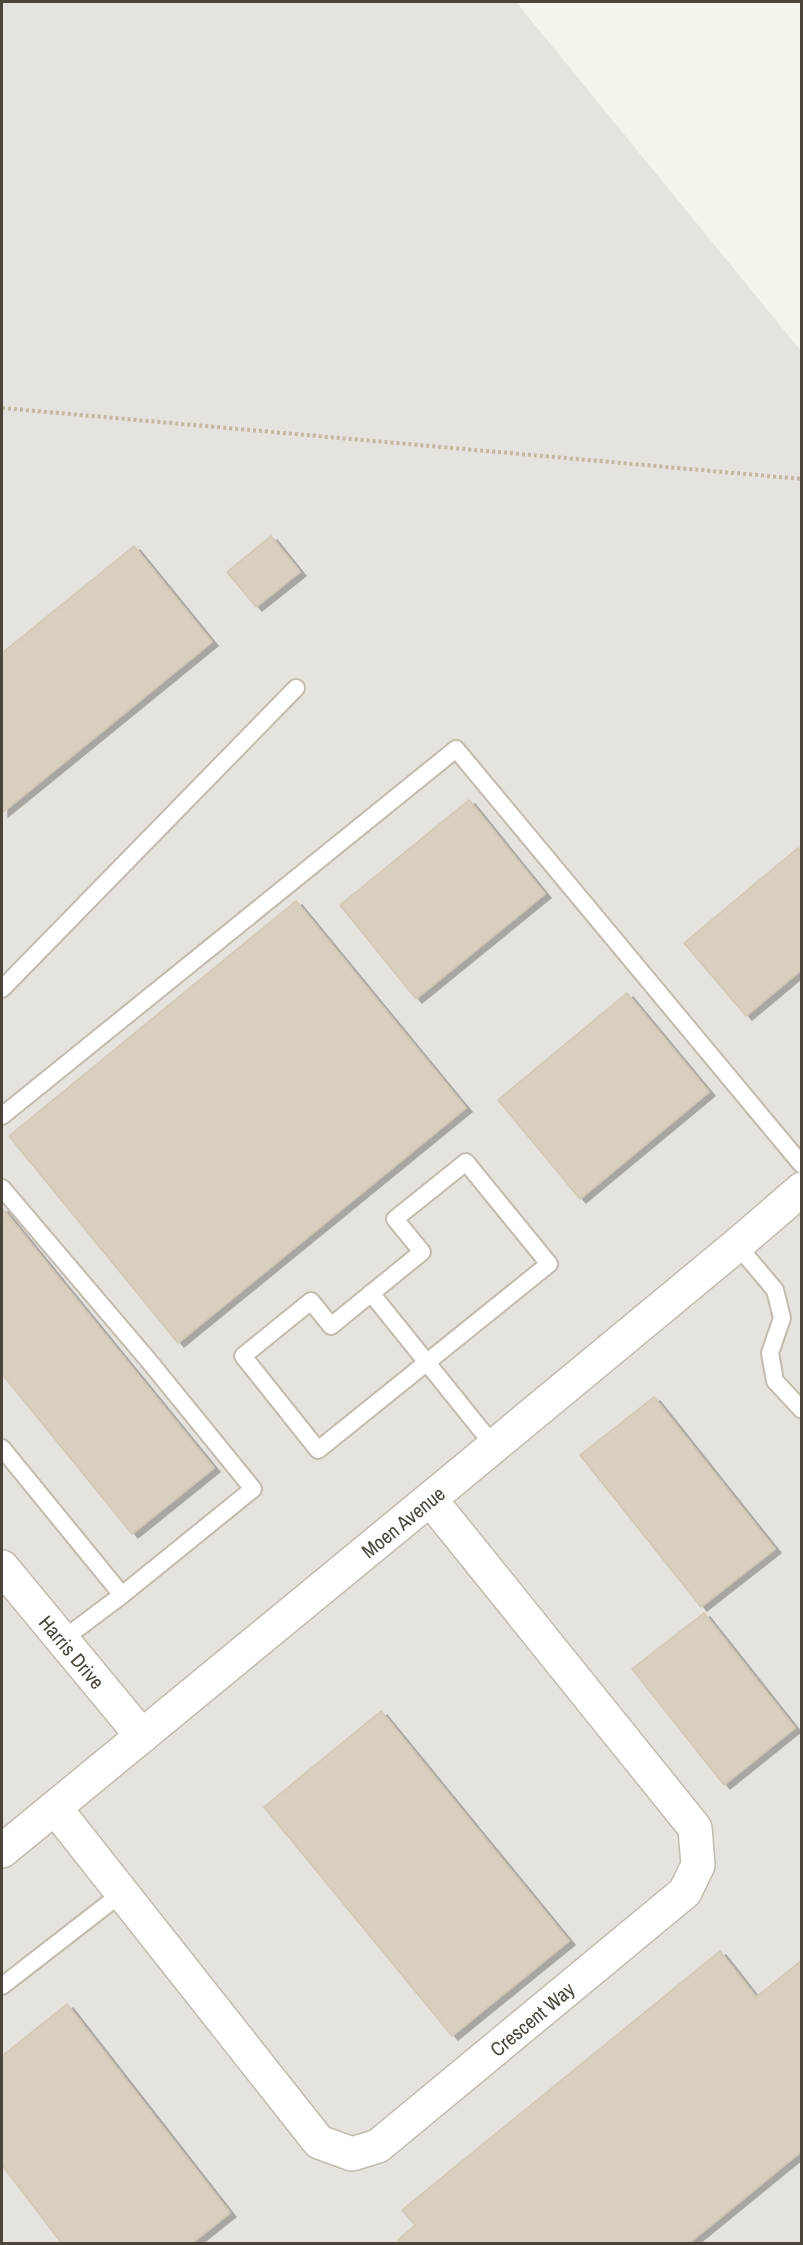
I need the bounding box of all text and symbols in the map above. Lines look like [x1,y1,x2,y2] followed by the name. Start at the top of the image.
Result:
[356,1480,450,1564] street label: Moen Avenue
[33,1609,111,1695] street label: Harris Drive
[484,1975,581,2062] street label: Crescent Way

